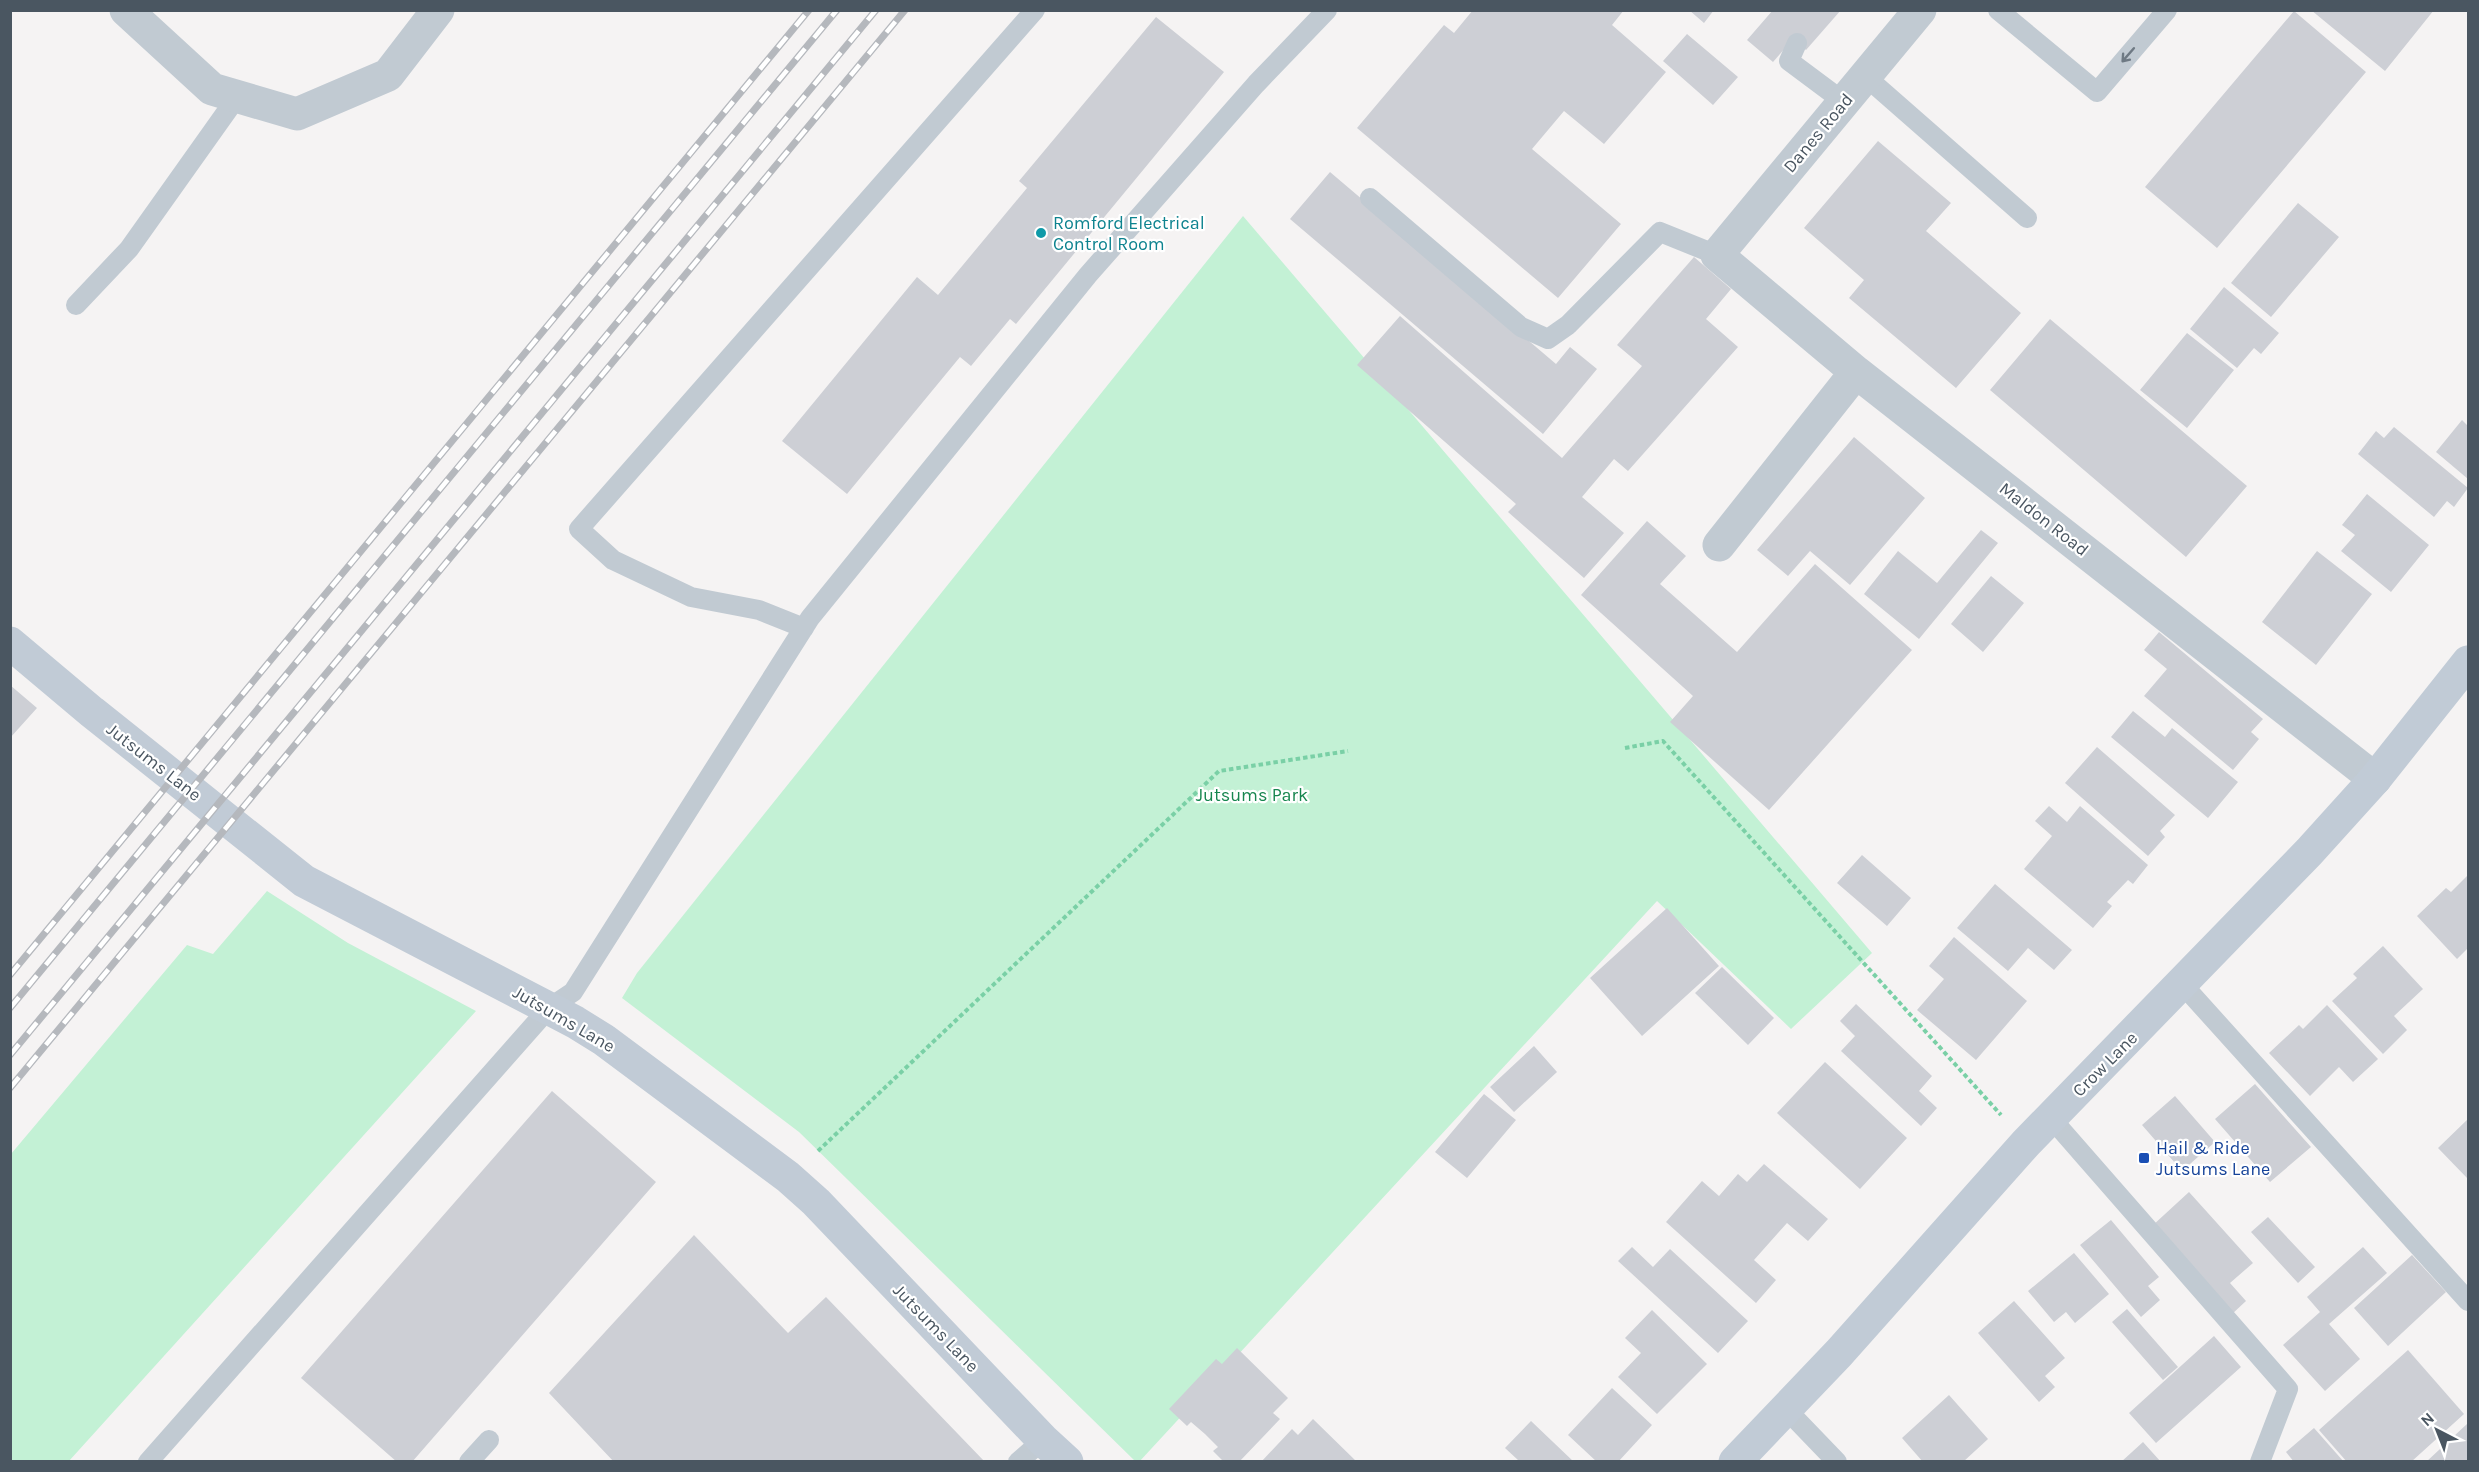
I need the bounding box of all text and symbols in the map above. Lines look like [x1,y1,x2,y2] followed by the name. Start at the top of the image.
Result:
[2122,47,2135,63] one-way arrow
[1778,89,1858,177] street label: Danes Road
[1053,212,1205,255] place label: Romford Electrical Control Room
[1034,226,1048,240] marker: Romford Electrical Control Room
[1995,477,2093,561] street label: Maldon Road
[102,718,206,806] street label: Jutsums Lane
[1196,784,1308,806] park label: Jutsums Park
[509,981,619,1057] street label: Jutsums Lane
[2068,1027,2142,1101] street label: Crow Lane
[2156,1137,2270,1180] place label: Hail & Ride Jutsums Lane
[2137,1151,2151,1165] marker: Hail & Ride Jutsums Lane
[888,1279,984,1377] street label: Jutsums Lane
[2407,1400,2467,1460] north arrow
[2417,1408,2438,1430] text: N

